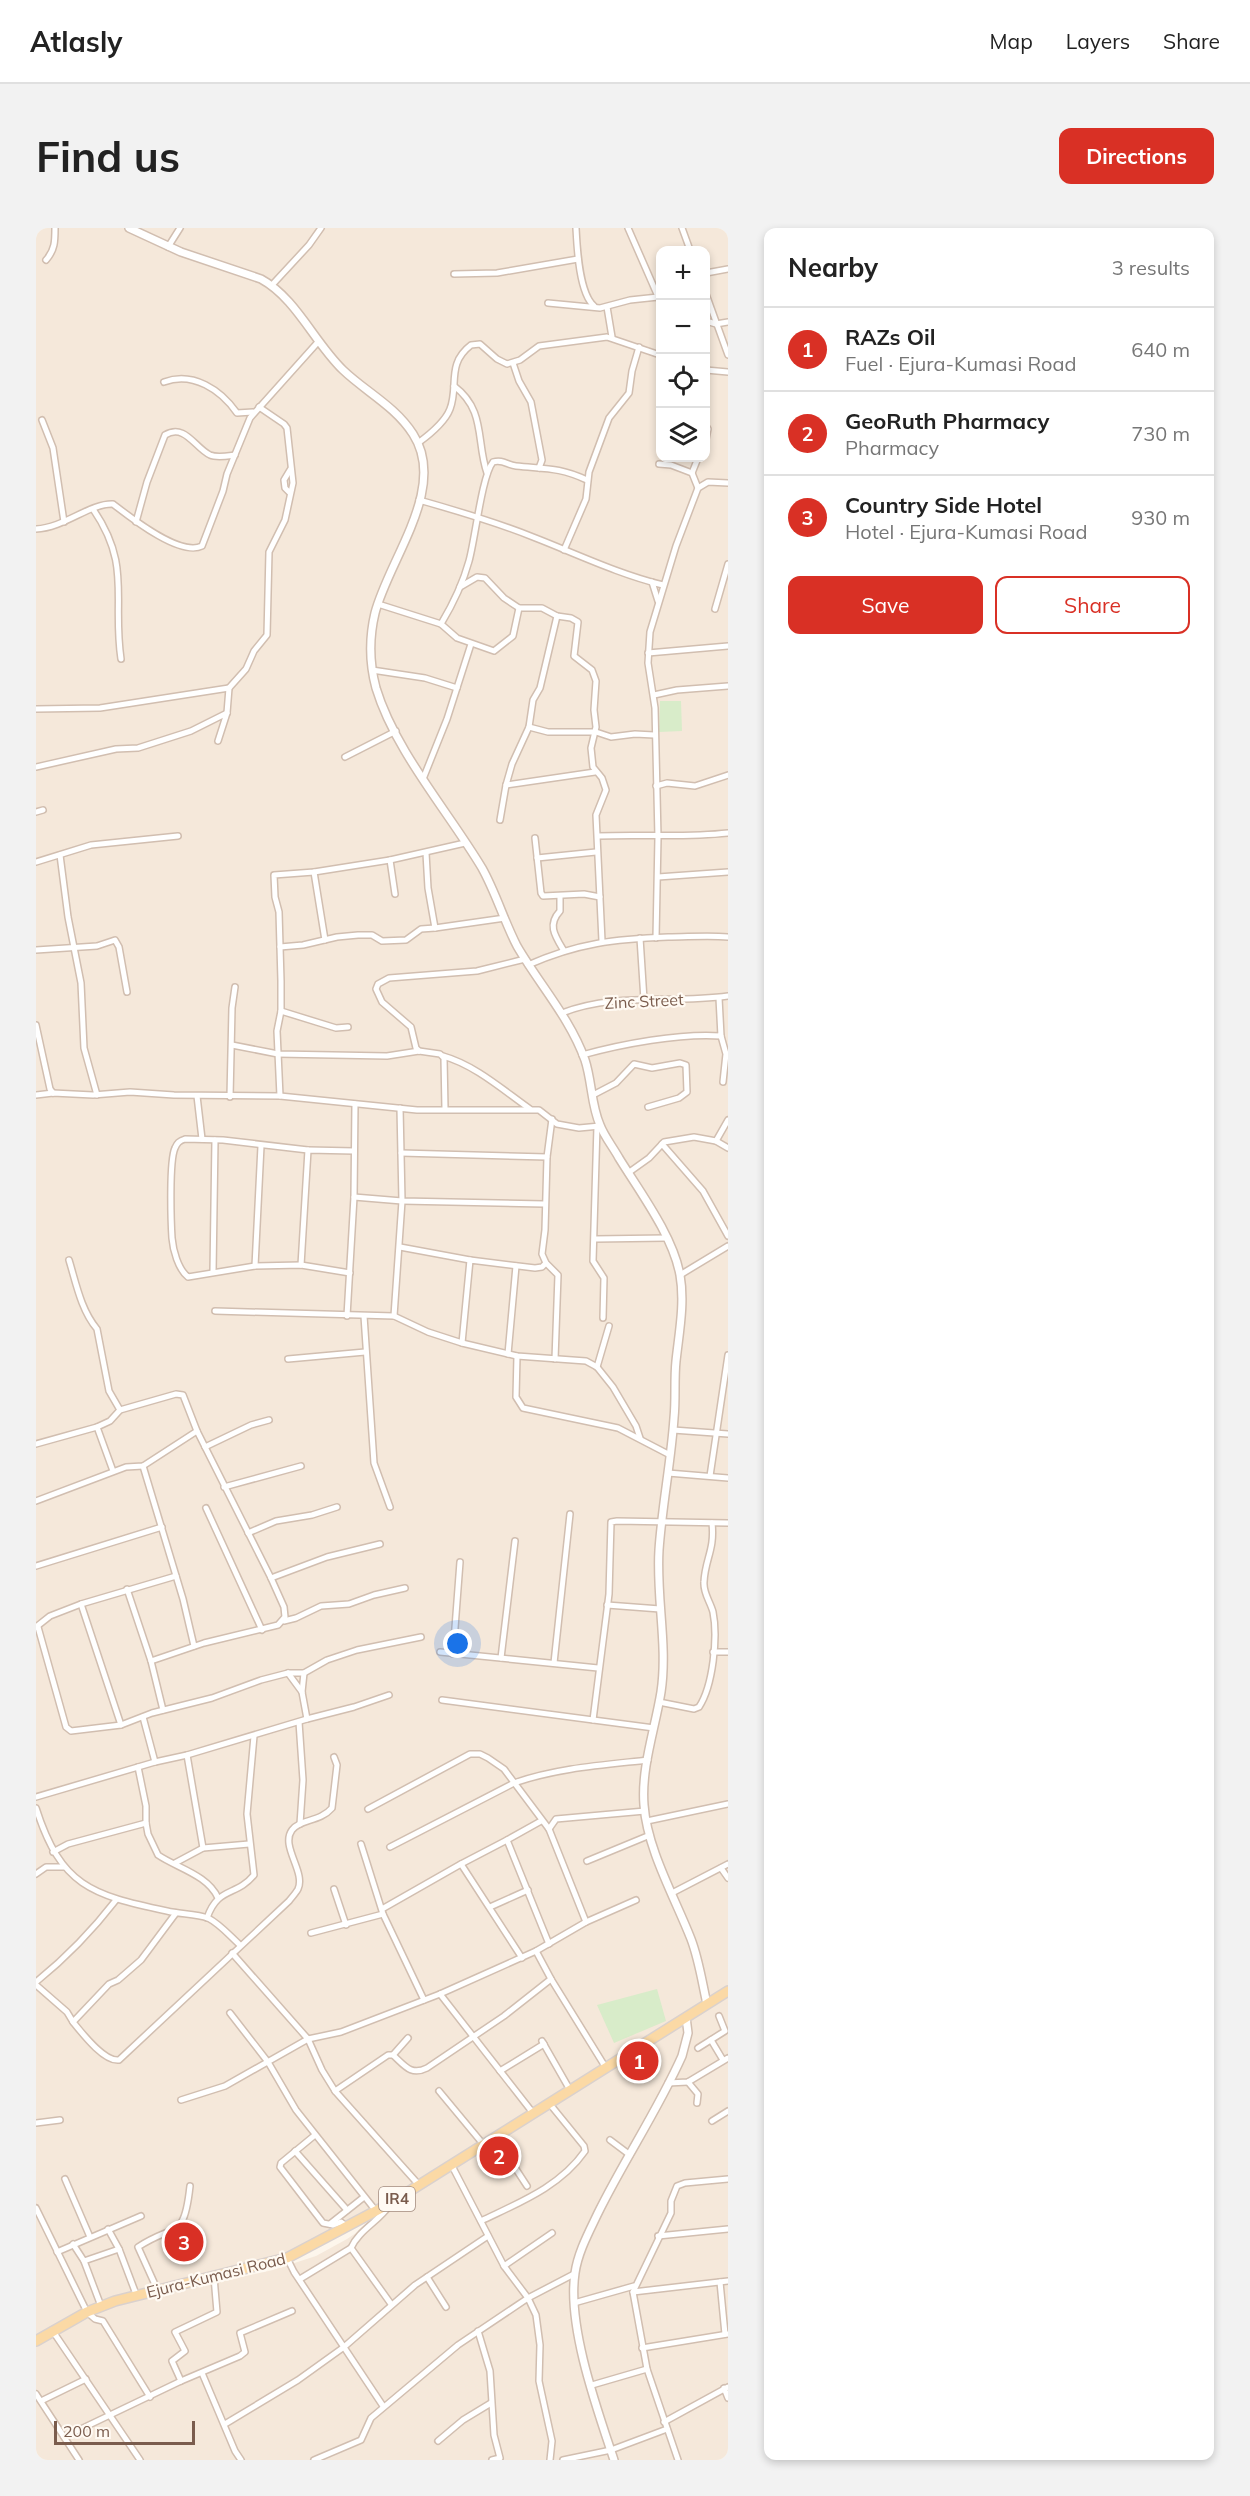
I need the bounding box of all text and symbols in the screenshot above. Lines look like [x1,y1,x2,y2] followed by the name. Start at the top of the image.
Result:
[30,24,122,59] text: Atlasly
[990,28,1033,54] text: Map
[1066,28,1130,54] text: Layers
[1163,28,1220,54] text: Share
[1059,128,1214,184] button: Directions
[36,130,180,183] text: Find us
[656,246,710,462] map controls
[656,246,710,300] button: +
[788,251,878,284] text: Nearby
[1112,255,1190,280] text: 3 results
[656,300,710,354] button: −
[845,323,935,351] text: RAZs Oil
[802,337,814,362] text: 1
[1131,337,1190,362] text: 640 m
[845,351,1077,376] text: Fuel · Ejura-Kumasi Road
[656,354,710,408] button: locate
[845,407,1049,435] text: GeoRuth Pharmacy
[656,408,710,462] button: layers
[802,421,814,446] text: 2
[1131,421,1190,446] text: 730 m
[845,435,939,460] text: Pharmacy
[845,491,1042,519] text: Country Side Hotel
[802,505,814,530] text: 3
[1131,505,1190,530] text: 930 m
[845,519,1088,544] text: Hotel · Ejura-Kumasi Road
[788,576,983,634] button: Save
[995,576,1190,634] button: Share
[604,989,684,1013] street label: Zinc Street
[443,1629,472,1658] your location
[620,2038,658,2084] pin: 1
[480,2134,518,2178] pin: 2
[379,2187,415,2211] road number: IR4
[164,2220,204,2264] pin: 3
[144,2248,288,2302] street label: Ejura-Kumasi Road
[54,2418,195,2446] scale bar
[63,2421,110,2441] text: 200 m

